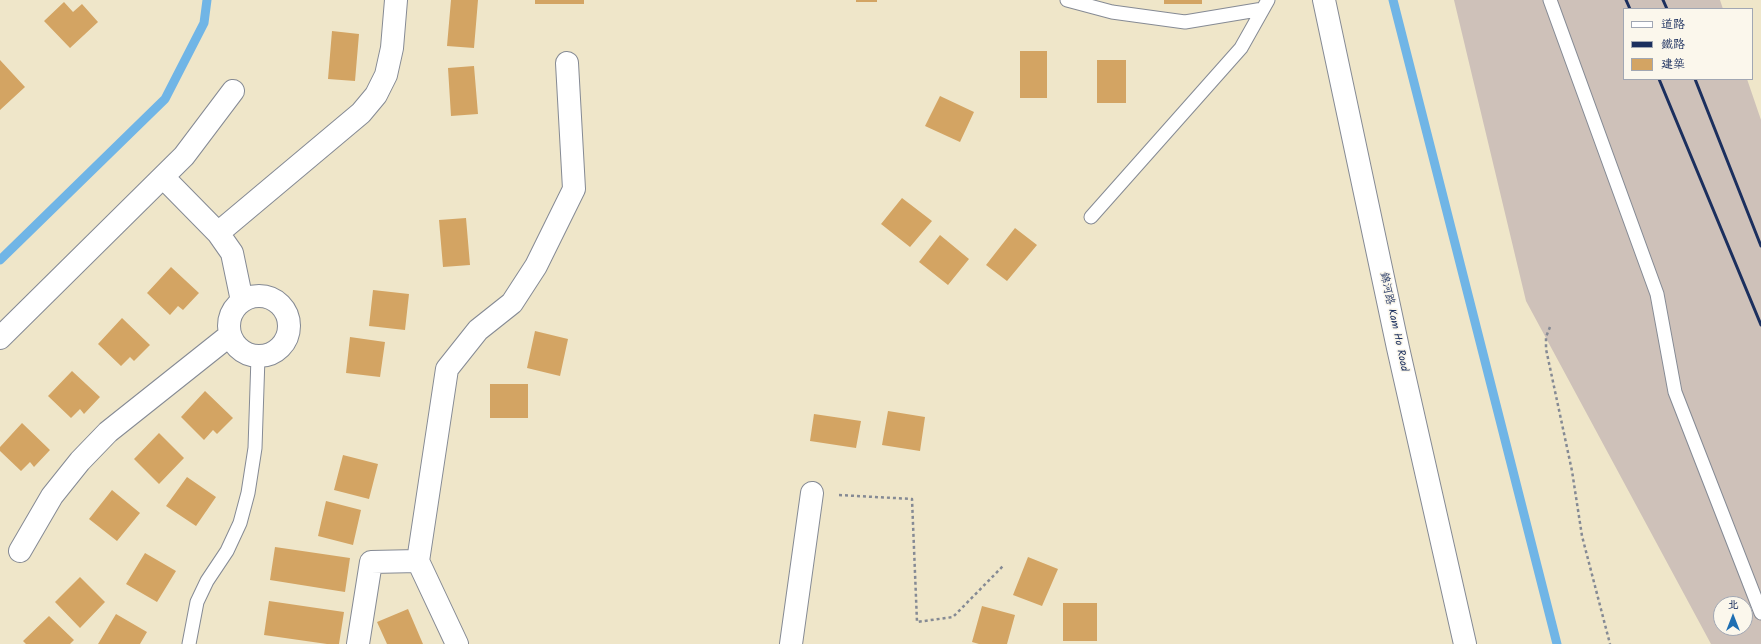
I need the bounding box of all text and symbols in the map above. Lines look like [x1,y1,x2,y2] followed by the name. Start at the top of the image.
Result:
[1623,8,1753,80] legend
[1661,15,1685,34] text: 道路
[1661,35,1685,54] text: 鐵路
[1661,55,1685,74] text: 建築
[1376,271,1410,373] street label: 錦河路 Kam Ho Road
[1713,596,1753,636] north arrow
[1728,596,1739,614] text: 北

